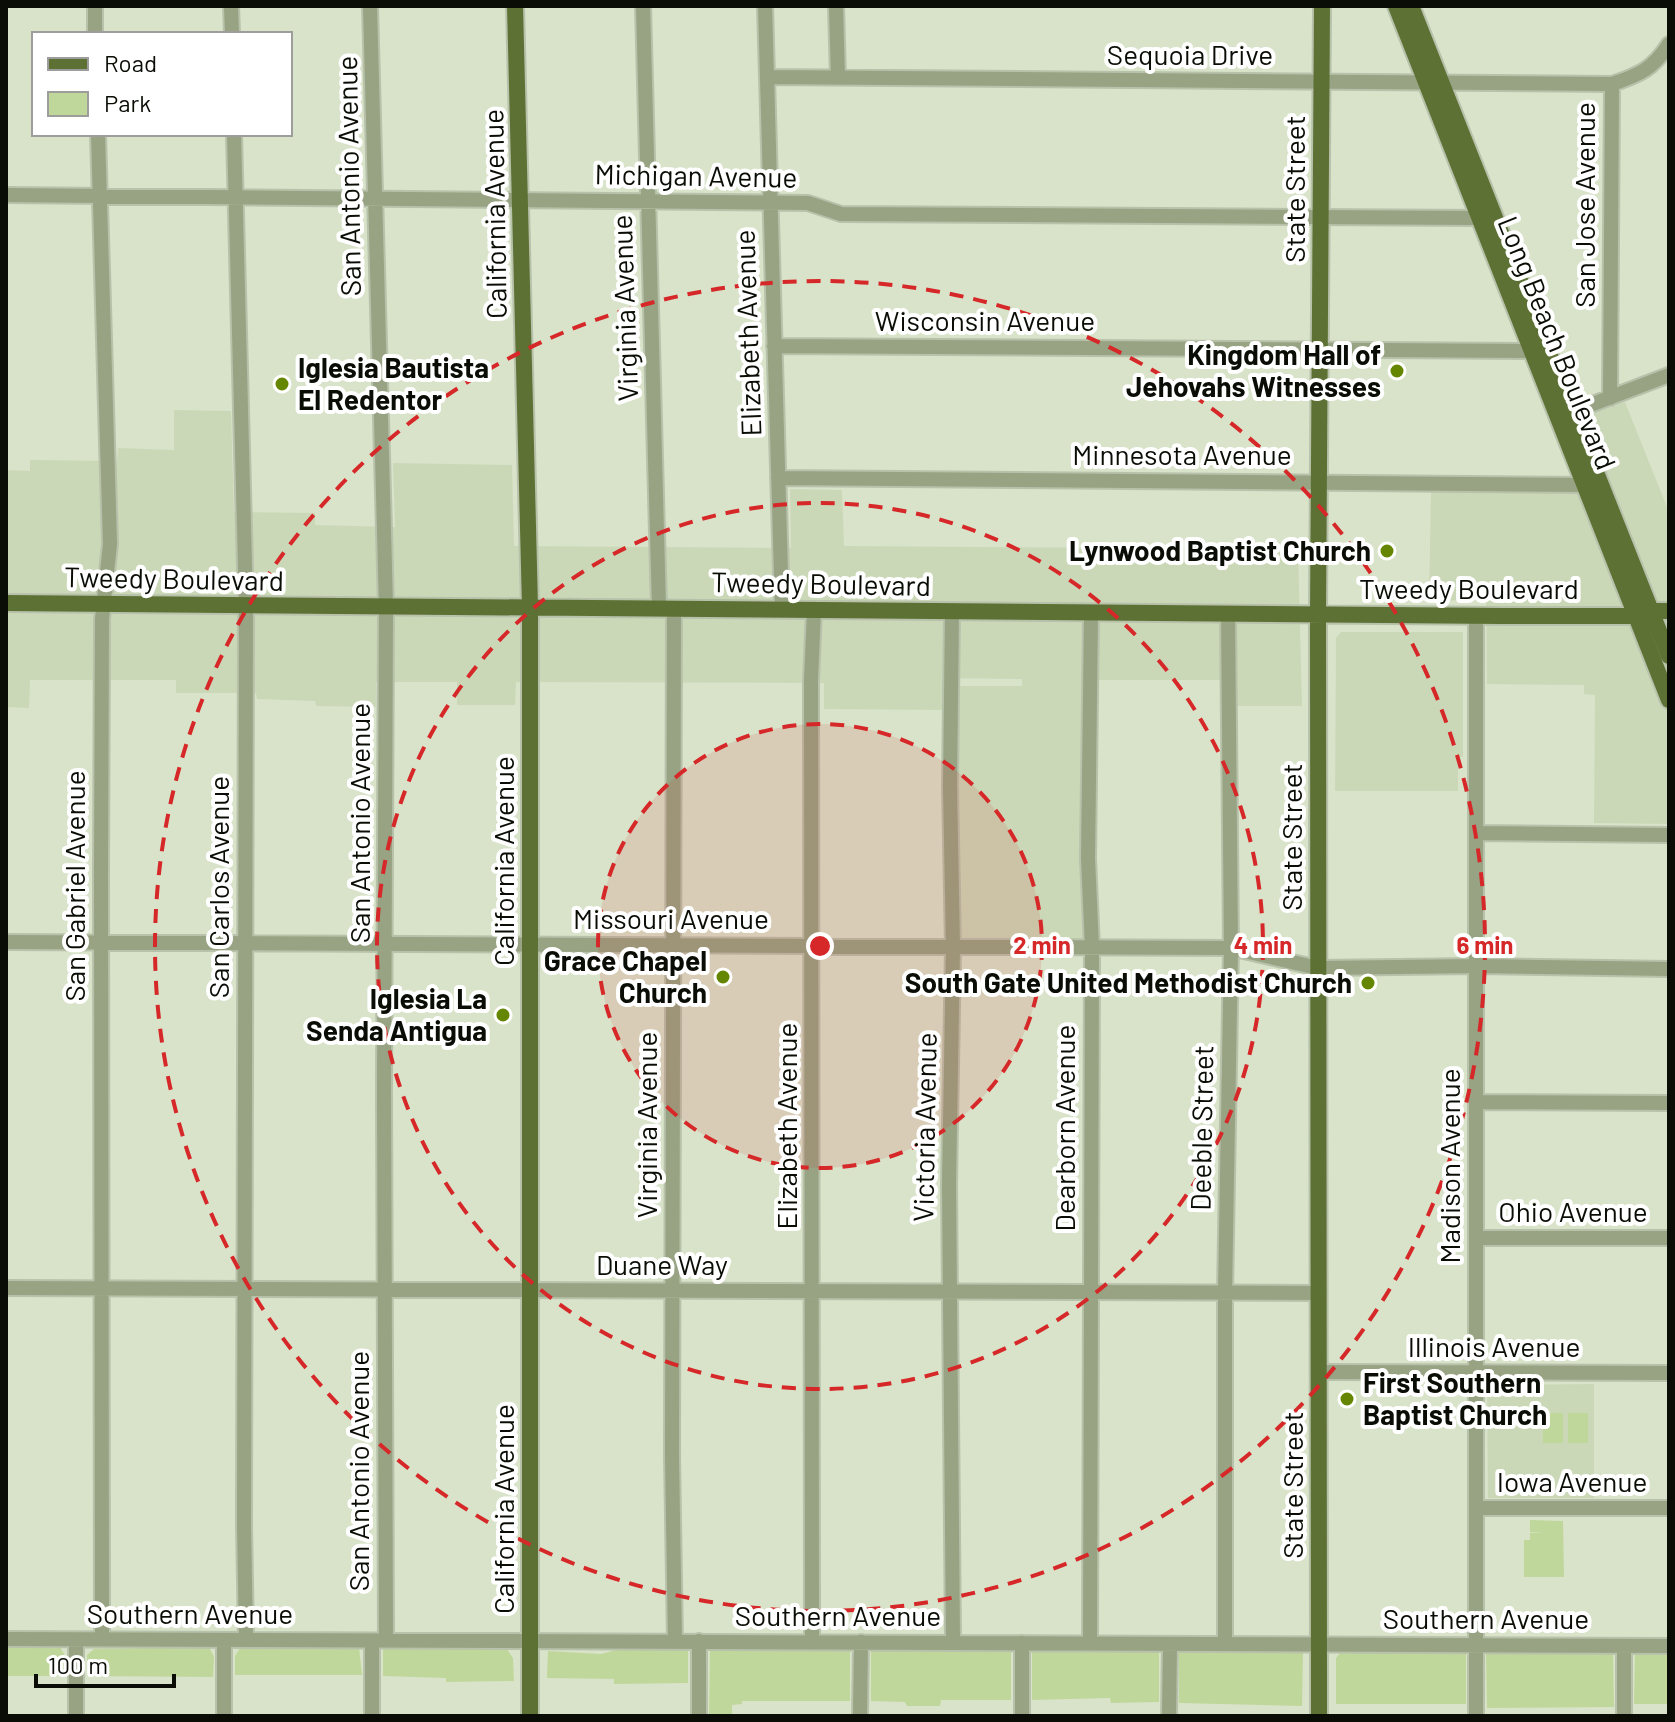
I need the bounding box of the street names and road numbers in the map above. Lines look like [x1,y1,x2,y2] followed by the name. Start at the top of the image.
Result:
[1107,37,1273,71] street label: Sequoia Drive
[329,55,367,297] street label: San Antonio Avenue
[1567,102,1601,308] street label: San Jose Avenue
[475,109,513,319] street label: California Avenue
[1277,115,1311,263] street label: State Street
[594,156,798,194] street label: Michigan Avenue
[1492,211,1624,474] street label: Long Beach Boulevard
[604,214,644,402] street label: Virginia Avenue
[726,229,768,437] street label: Elizabeth Avenue
[875,303,1095,337] street label: Wisconsin Avenue
[1072,437,1292,471] street label: Minnesota Avenue
[64,559,284,597] street label: Tweedy Boulevard
[711,564,931,602] street label: Tweedy Boulevard
[1359,571,1579,605] street label: Tweedy Boulevard
[342,703,376,943] street label: San Antonio Avenue
[486,756,520,966] street label: California Avenue
[1274,763,1308,911] street label: State Street
[57,770,91,1002] street label: San Gabriel Avenue
[201,776,235,998] street label: San Carlos Avenue
[573,901,769,935] street label: Missouri Avenue
[769,1023,803,1229] street label: Elizabeth Avenue
[1047,1025,1081,1231] street label: Dearborn Avenue
[629,1032,663,1218] street label: Virginia Avenue
[905,1032,943,1222] street label: Victoria Avenue
[1183,1045,1219,1211] street label: Deeble Street
[1432,1068,1466,1264] street label: Madison Avenue
[1498,1194,1648,1228] street label: Ohio Avenue
[596,1247,728,1281] street label: Duane Way
[1408,1329,1580,1363] street label: Illinois Avenue
[341,1351,375,1591] street label: San Antonio Avenue
[486,1404,520,1614] street label: California Avenue
[1275,1411,1309,1559] street label: State Street
[1497,1464,1647,1498] street label: Iowa Avenue
[87,1596,293,1630] street label: Southern Avenue
[735,1598,941,1632] street label: Southern Avenue
[1383,1601,1589,1635] street label: Southern Avenue

